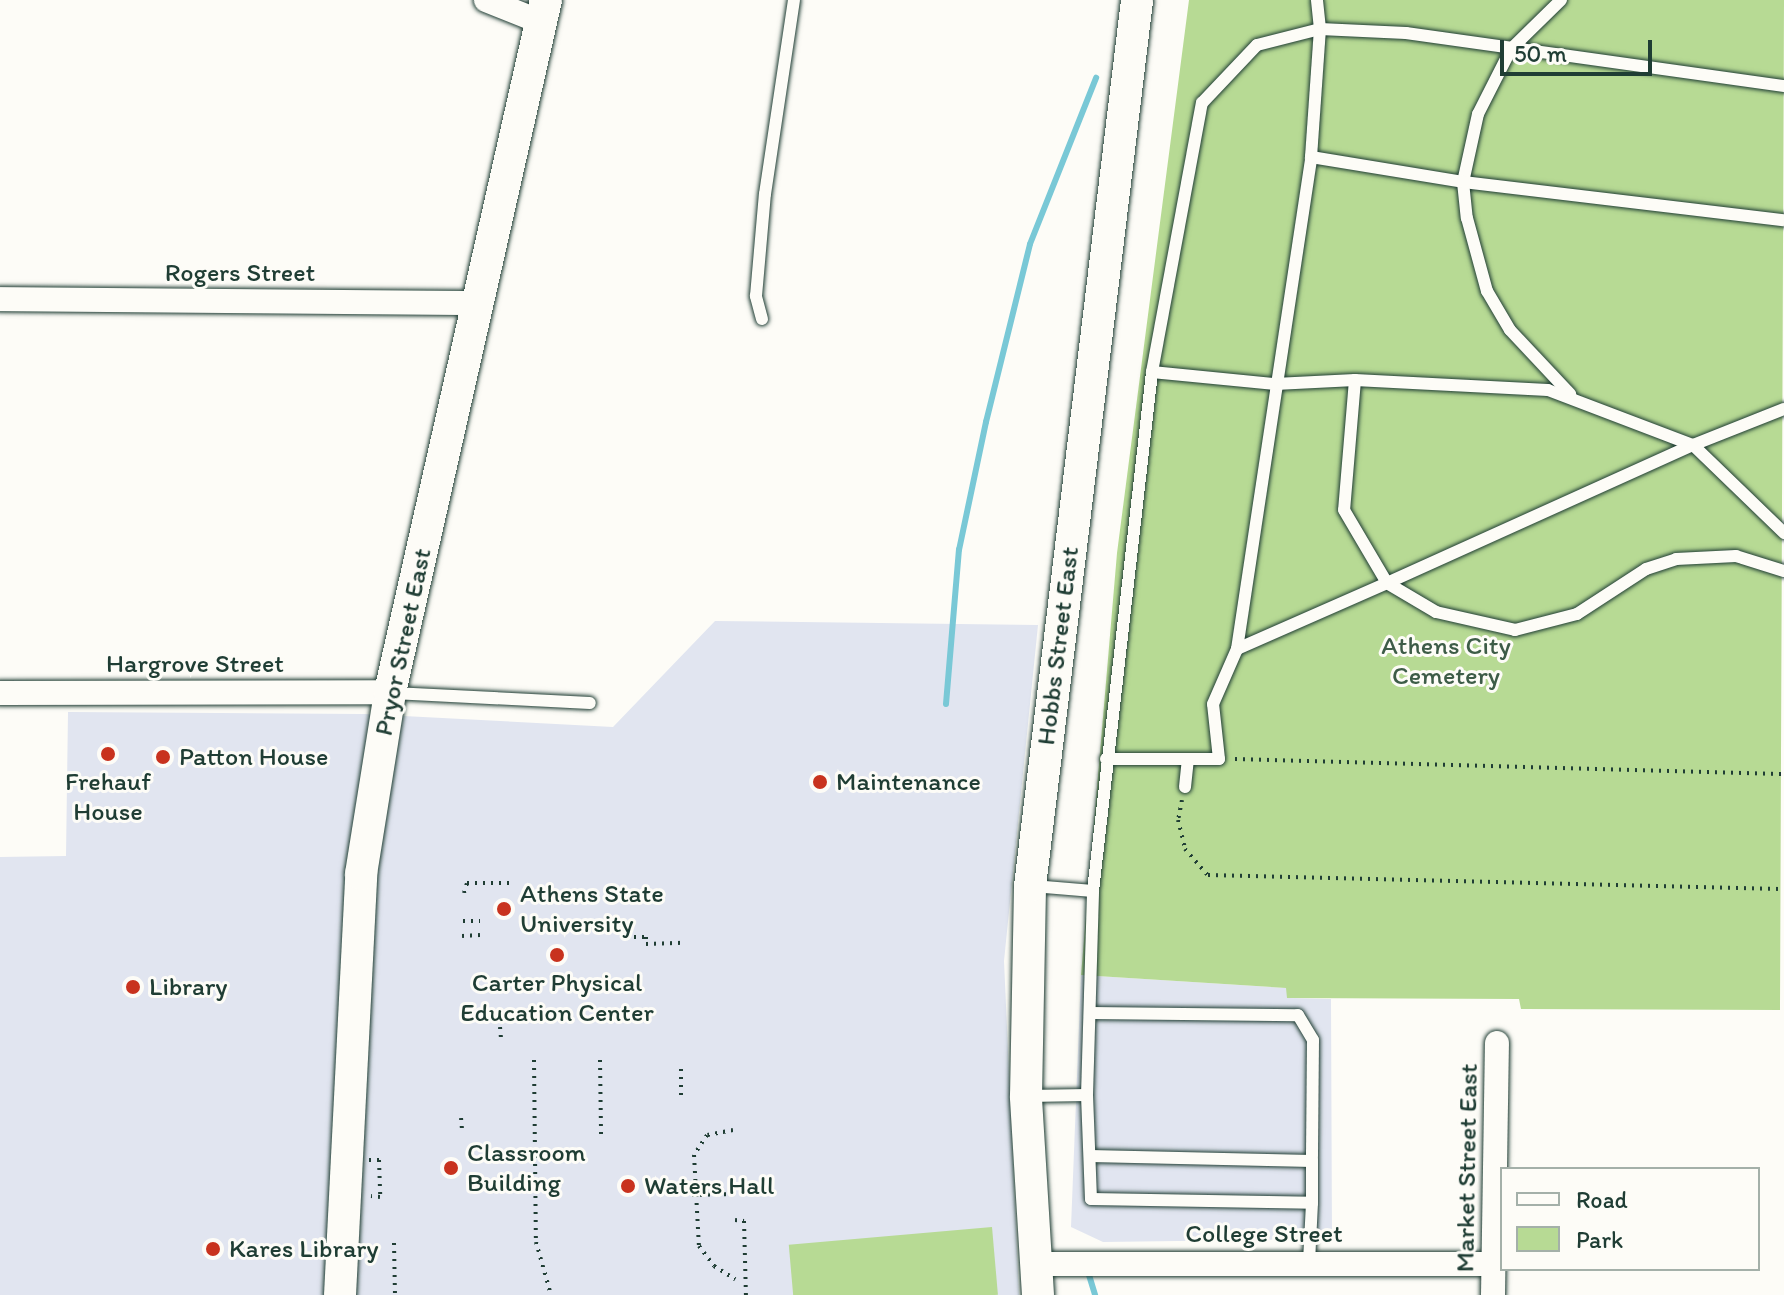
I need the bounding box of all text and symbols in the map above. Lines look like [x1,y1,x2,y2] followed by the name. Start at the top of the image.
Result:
[1504,24,1656,74] scale bar
[1514,39,1567,68] text: 50 m
[165,257,315,289] street label: Rogers Street
[1030,545,1086,747] street label: Hobbs Street East
[368,546,438,738] street label: Pryor Street East
[1381,630,1511,692] park label: Athens City Cemetery
[106,648,284,680] street label: Hargrove Street
[179,741,328,773] place label: Patton House
[99,745,117,763] marker: Frehauf House
[154,748,172,766] marker: Patton House
[65,766,151,828] place label: Frehauf House
[836,766,981,798] place label: Maintenance
[811,773,829,791] marker: Maintenance
[520,878,664,940] place label: Athens State University
[495,900,513,918] marker: Athens State University
[548,946,566,964] marker: Carter Physical Education Center
[460,967,654,1028] place label: Carter Physical Education Center
[149,971,227,1003] place label: Library
[124,978,142,996] marker: Library
[1450,1063,1484,1273] street label: Market Street East
[467,1137,586,1198] place label: Classroom Building
[442,1159,460,1177] marker: Classroom Building
[1500,1167,1760,1271] legend
[644,1170,774,1202] place label: Waters Hall
[619,1177,637,1195] marker: Waters Hall
[1576,1185,1628,1214] text: Road
[1185,1218,1343,1250] street label: College Street
[1576,1225,1623,1254] text: Park
[229,1233,378,1265] place label: Kares Library
[204,1240,222,1258] marker: Kares Library

